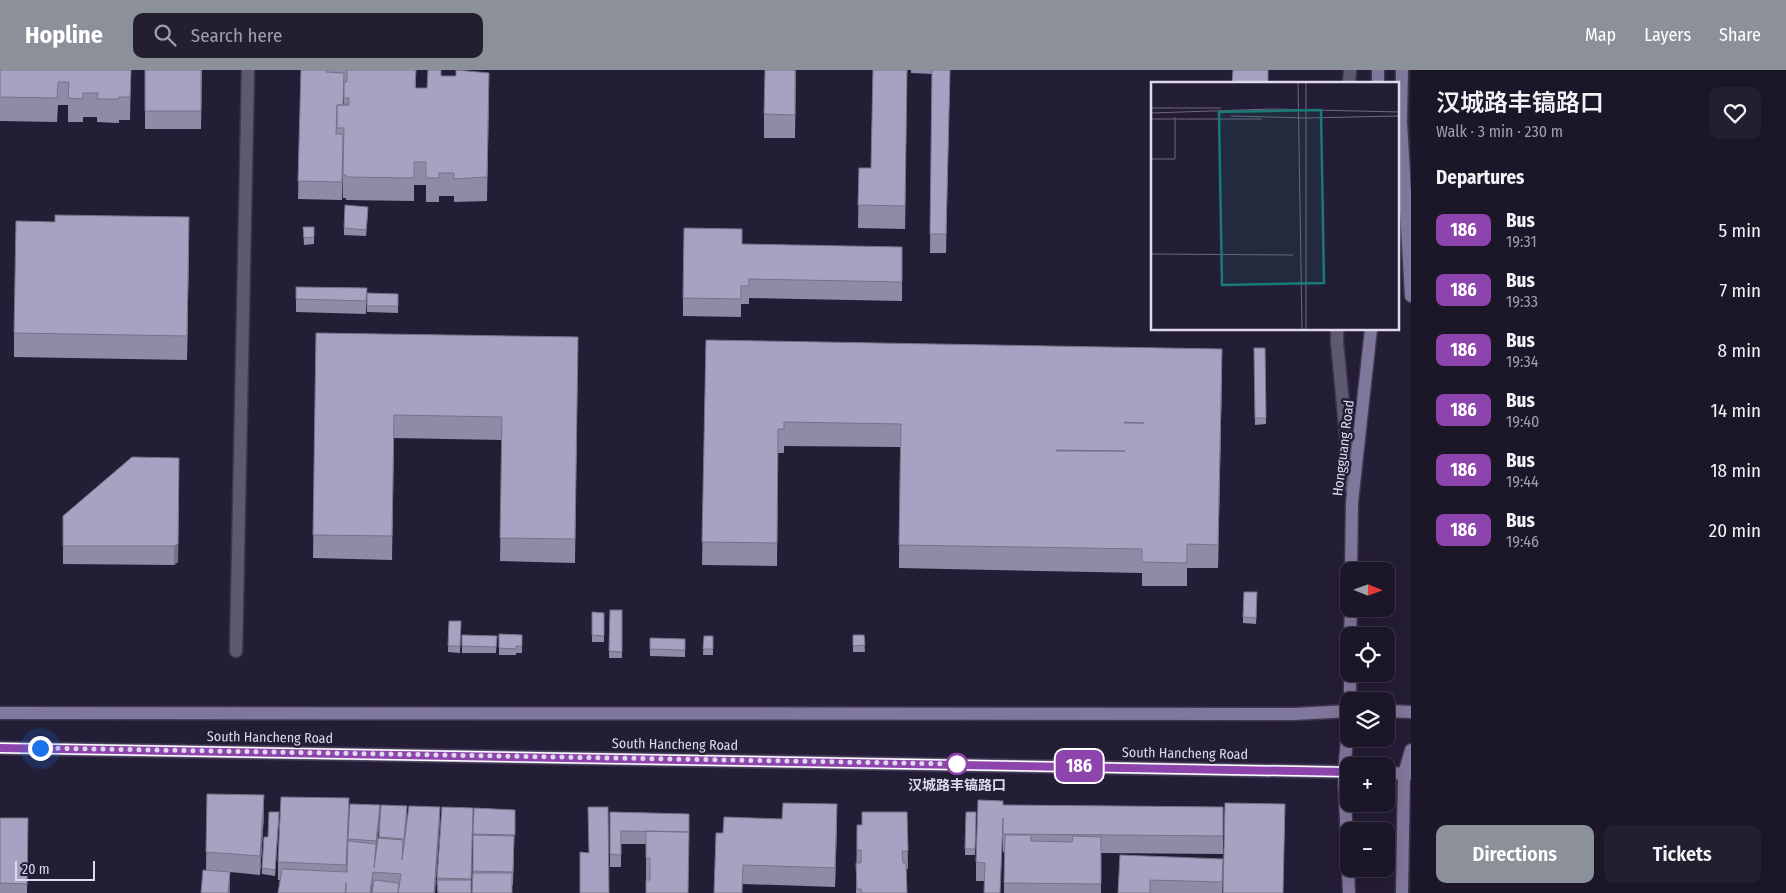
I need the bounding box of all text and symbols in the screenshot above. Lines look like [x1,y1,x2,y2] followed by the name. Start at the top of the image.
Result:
[133,13,483,58] search box
[25,21,103,49] text: Hopline
[151,21,179,49] icon: search
[191,24,282,47] text: Search here
[1585,24,1616,46] text: Map
[1644,24,1691,46] text: Layers
[1719,24,1761,46] text: Share
[1151,82,1398,330] inset map
[1709,87,1761,139] button: heart
[1436,89,1604,117] text: 汉城路丰镐路口
[1436,122,1563,141] text: Walk · 3 min · 230 m
[1436,166,1524,189] text: Departures
[1506,209,1535,232] text: Bus
[1450,219,1477,241] text: 186
[1718,219,1761,242] text: 5 min
[1506,232,1537,251] text: 19:31
[1506,269,1535,292] text: Bus
[1450,279,1477,301] text: 186
[1719,279,1761,302] text: 7 min
[1506,292,1538,311] text: 19:33
[1506,329,1535,352] text: Bus
[1450,339,1477,361] text: 186
[1718,339,1761,362] text: 8 min
[1506,352,1538,371] text: 19:34
[1506,389,1535,412] text: Bus
[1329,399,1358,497] street label: Hongguang Road
[1450,399,1477,421] text: 186
[1711,399,1761,422] text: 14 min
[1506,412,1539,431] text: 19:40
[1506,449,1535,472] text: Bus
[1450,459,1477,481] text: 186
[1710,459,1761,482] text: 18 min
[1506,472,1539,491] text: 19:44
[1506,509,1535,532] text: Bus
[1450,519,1477,541] text: 186
[1709,519,1761,542] text: 20 min
[1506,532,1539,551] text: 19:46
[1340,562,1395,618] north arrow
[1340,562,1395,877] map controls
[1340,627,1395,682] button: locate
[1340,692,1395,747] button: layers
[207,728,333,747] street label: South Hancheng Road
[612,735,738,754] street label: South Hancheng Road
[28,736,53,761] your location
[1122,744,1248,763] street label: South Hancheng Road
[1050,750,1108,782] line badge: 186
[946,753,968,775] marker: 汉城路丰镐路口
[1066,755,1092,777] text: 186
[1340,757,1395,812] button: +
[908,777,1006,794] place label: 汉城路丰镐路口
[1340,822,1395,877] button: −
[1436,825,1594,883] button: Directions
[1604,825,1761,883] button: Tickets
[15,858,95,881] scale bar
[22,861,50,878] text: 20 m

